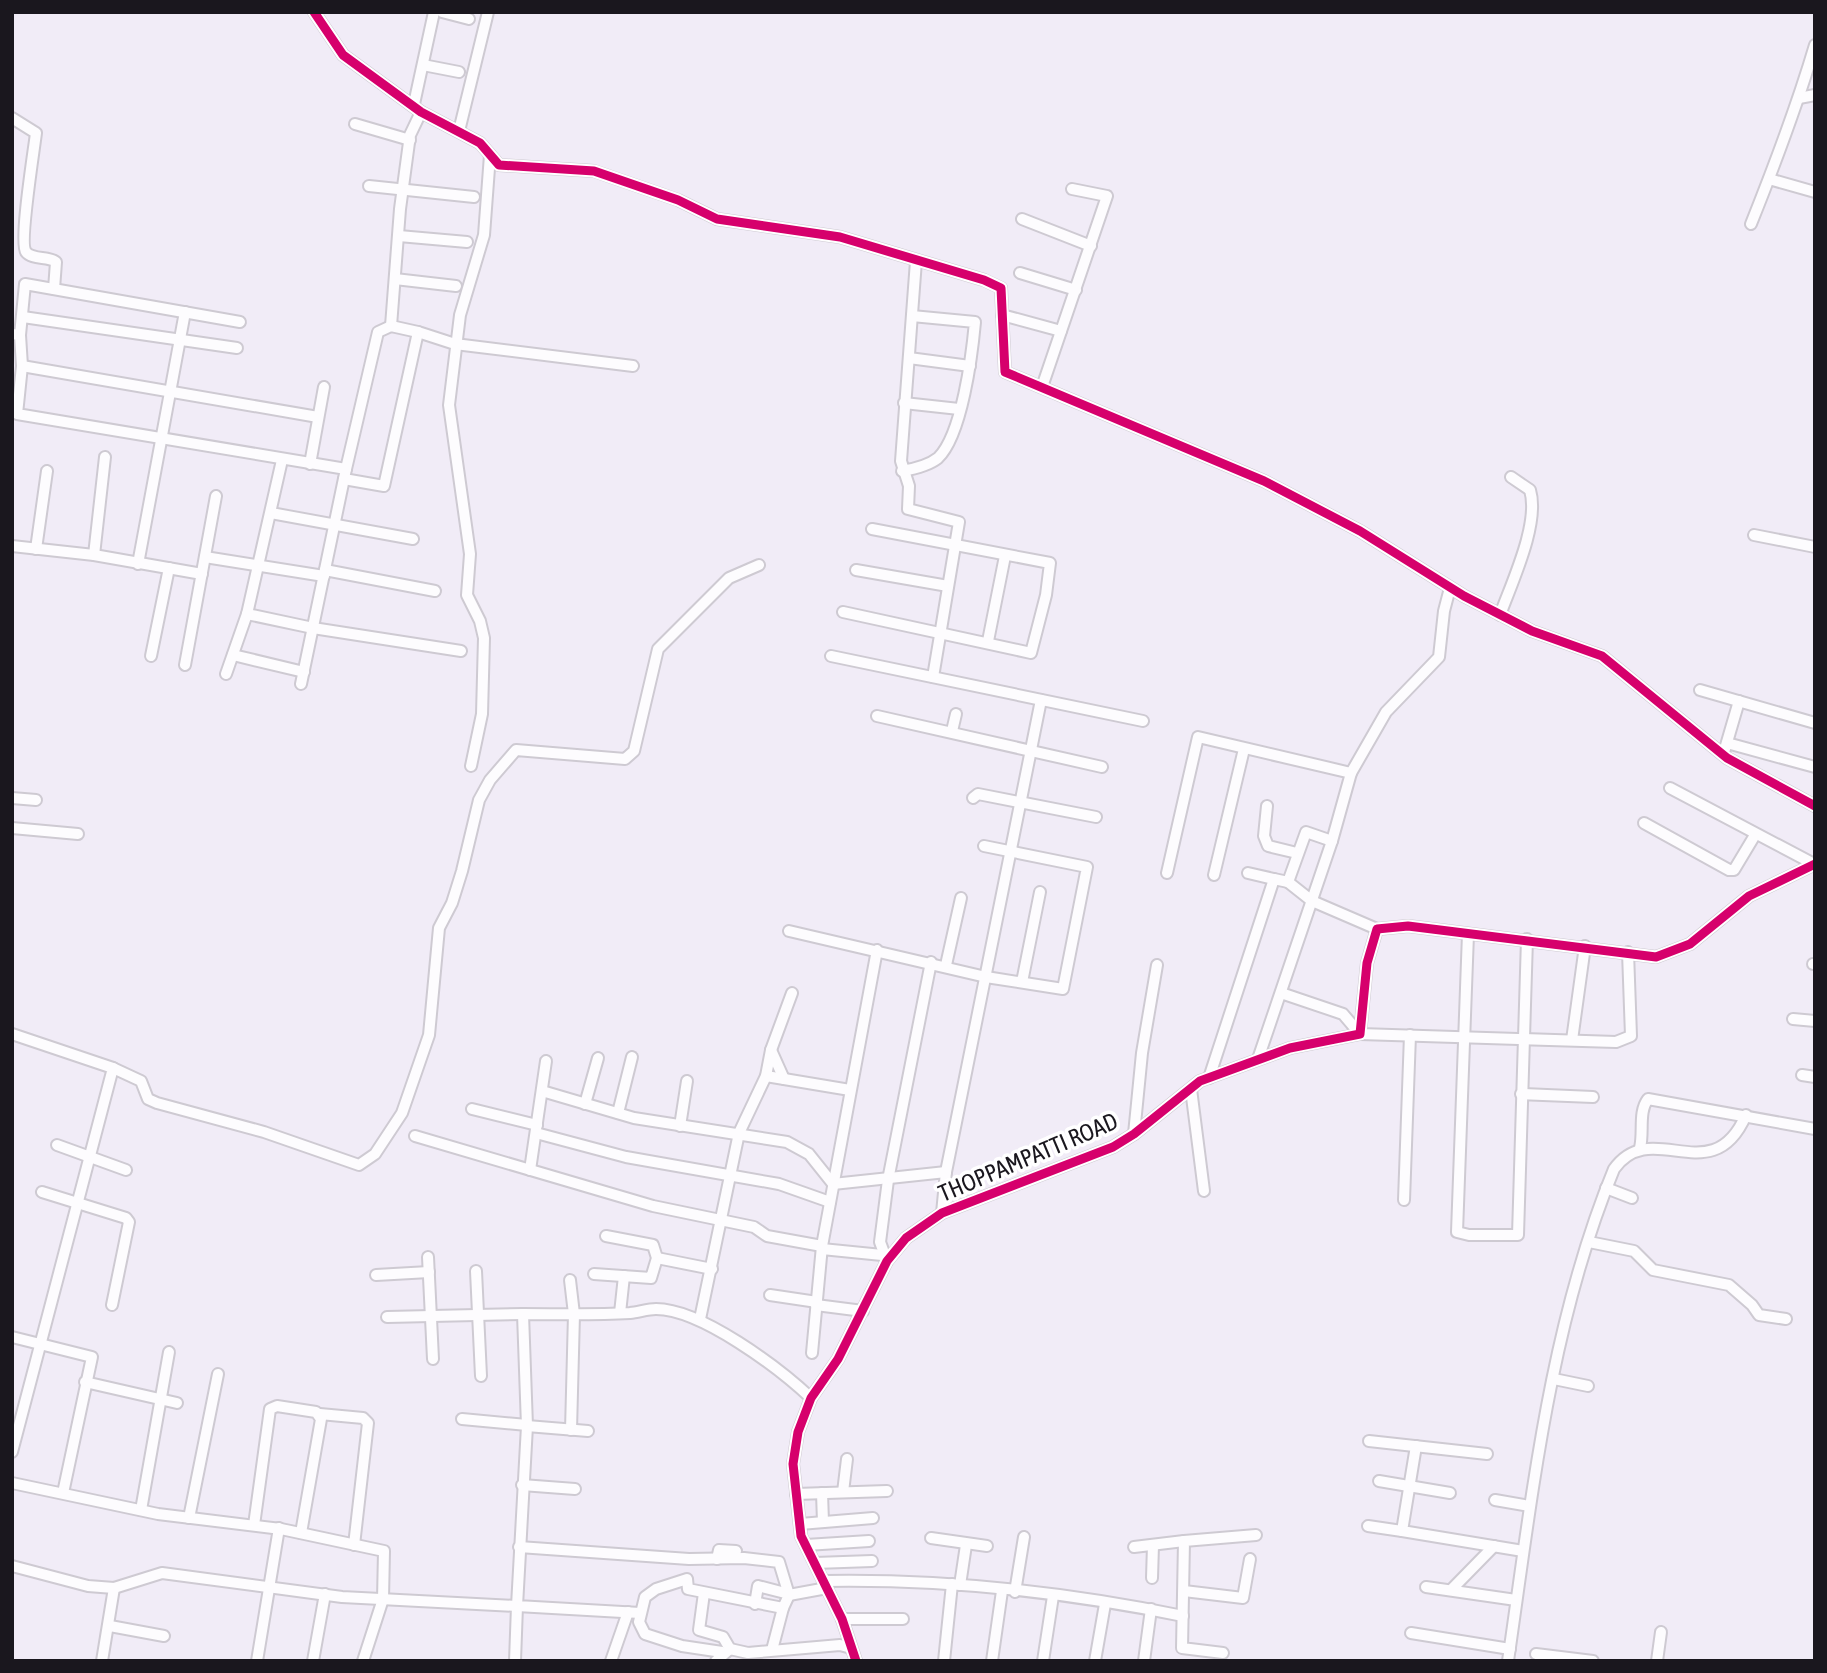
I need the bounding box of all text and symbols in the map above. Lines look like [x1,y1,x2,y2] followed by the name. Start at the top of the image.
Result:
[934,1107,1122,1207] street label: THOPPAMPATTI ROAD

